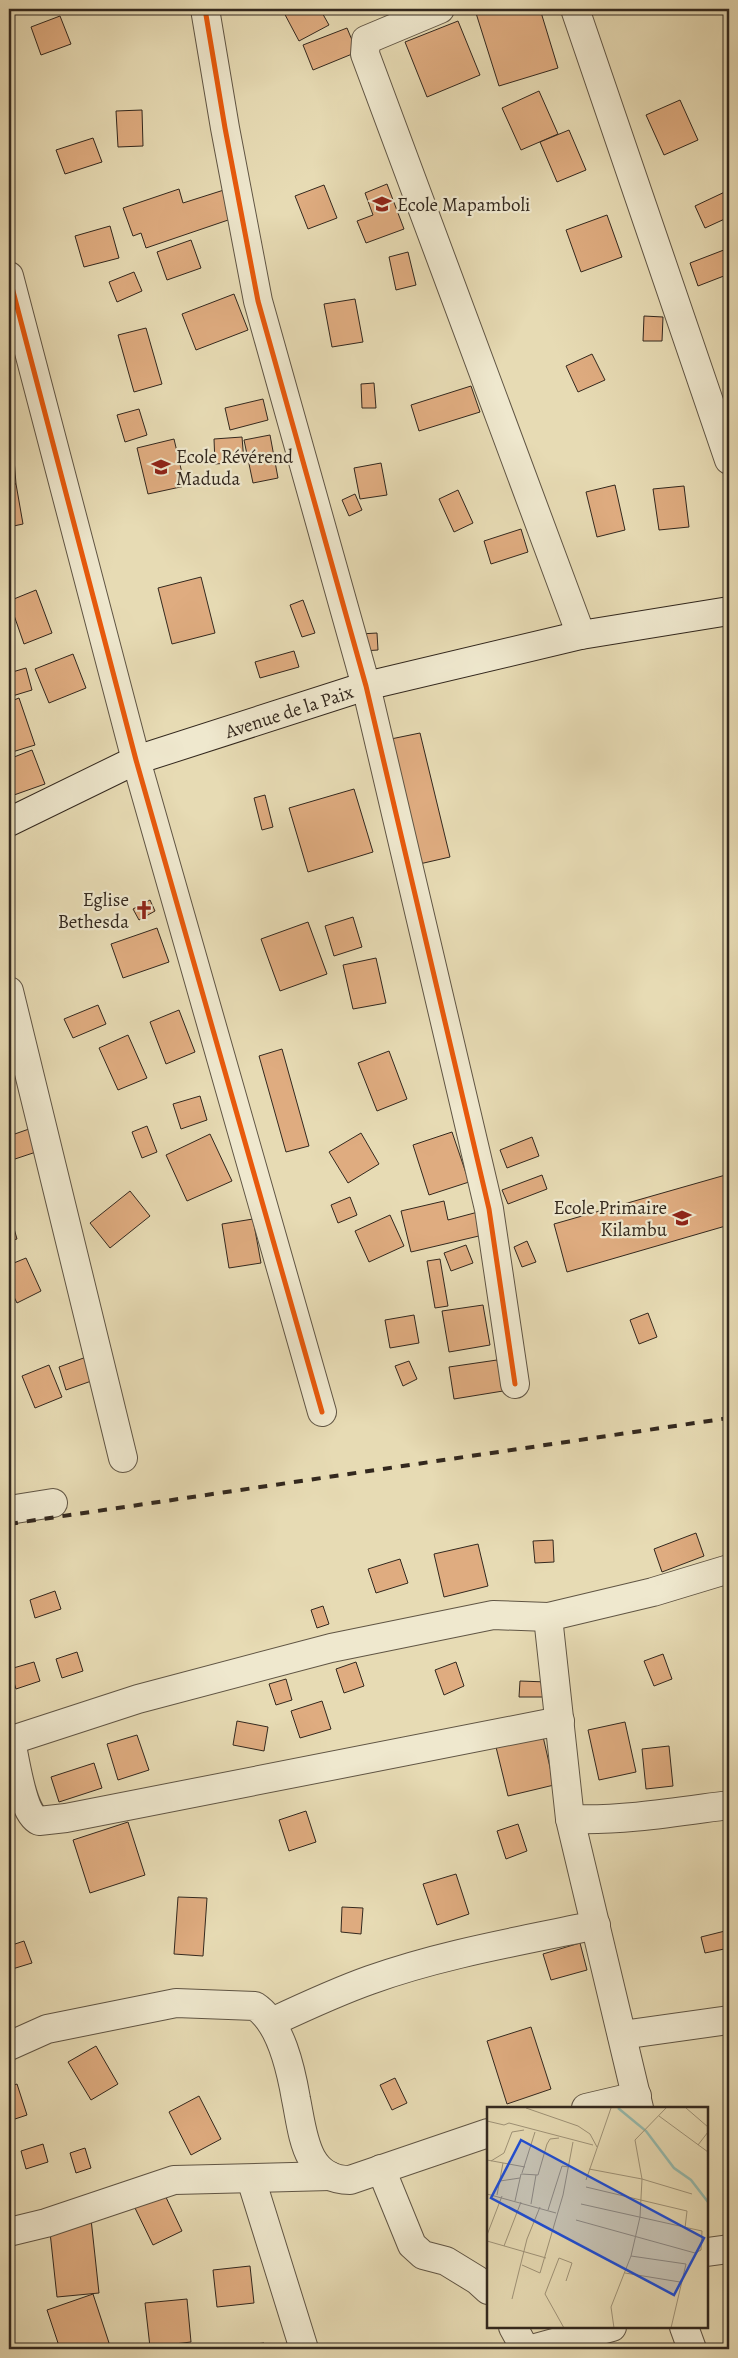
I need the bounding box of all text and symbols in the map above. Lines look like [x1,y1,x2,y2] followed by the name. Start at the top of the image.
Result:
[397,192,530,218] place label: Ecole Mapamboli
[371,193,393,215] school or university icon: Ecole Mapamboli
[176,444,294,492] place label: Ecole Révérend Maduda
[150,456,172,478] school or university icon: Ecole Révérend Maduda
[221,679,357,745] street label: Avenue de la Paix
[58,887,129,935] place label: Eglise Bethesda
[133,899,155,921] church icon: Eglise Bethesda
[554,1195,668,1243] place label: Ecole Primaire Kilambu
[671,1207,693,1229] school or university icon: Ecole Primaire Kilambu
[487,2107,708,2328] inset map

